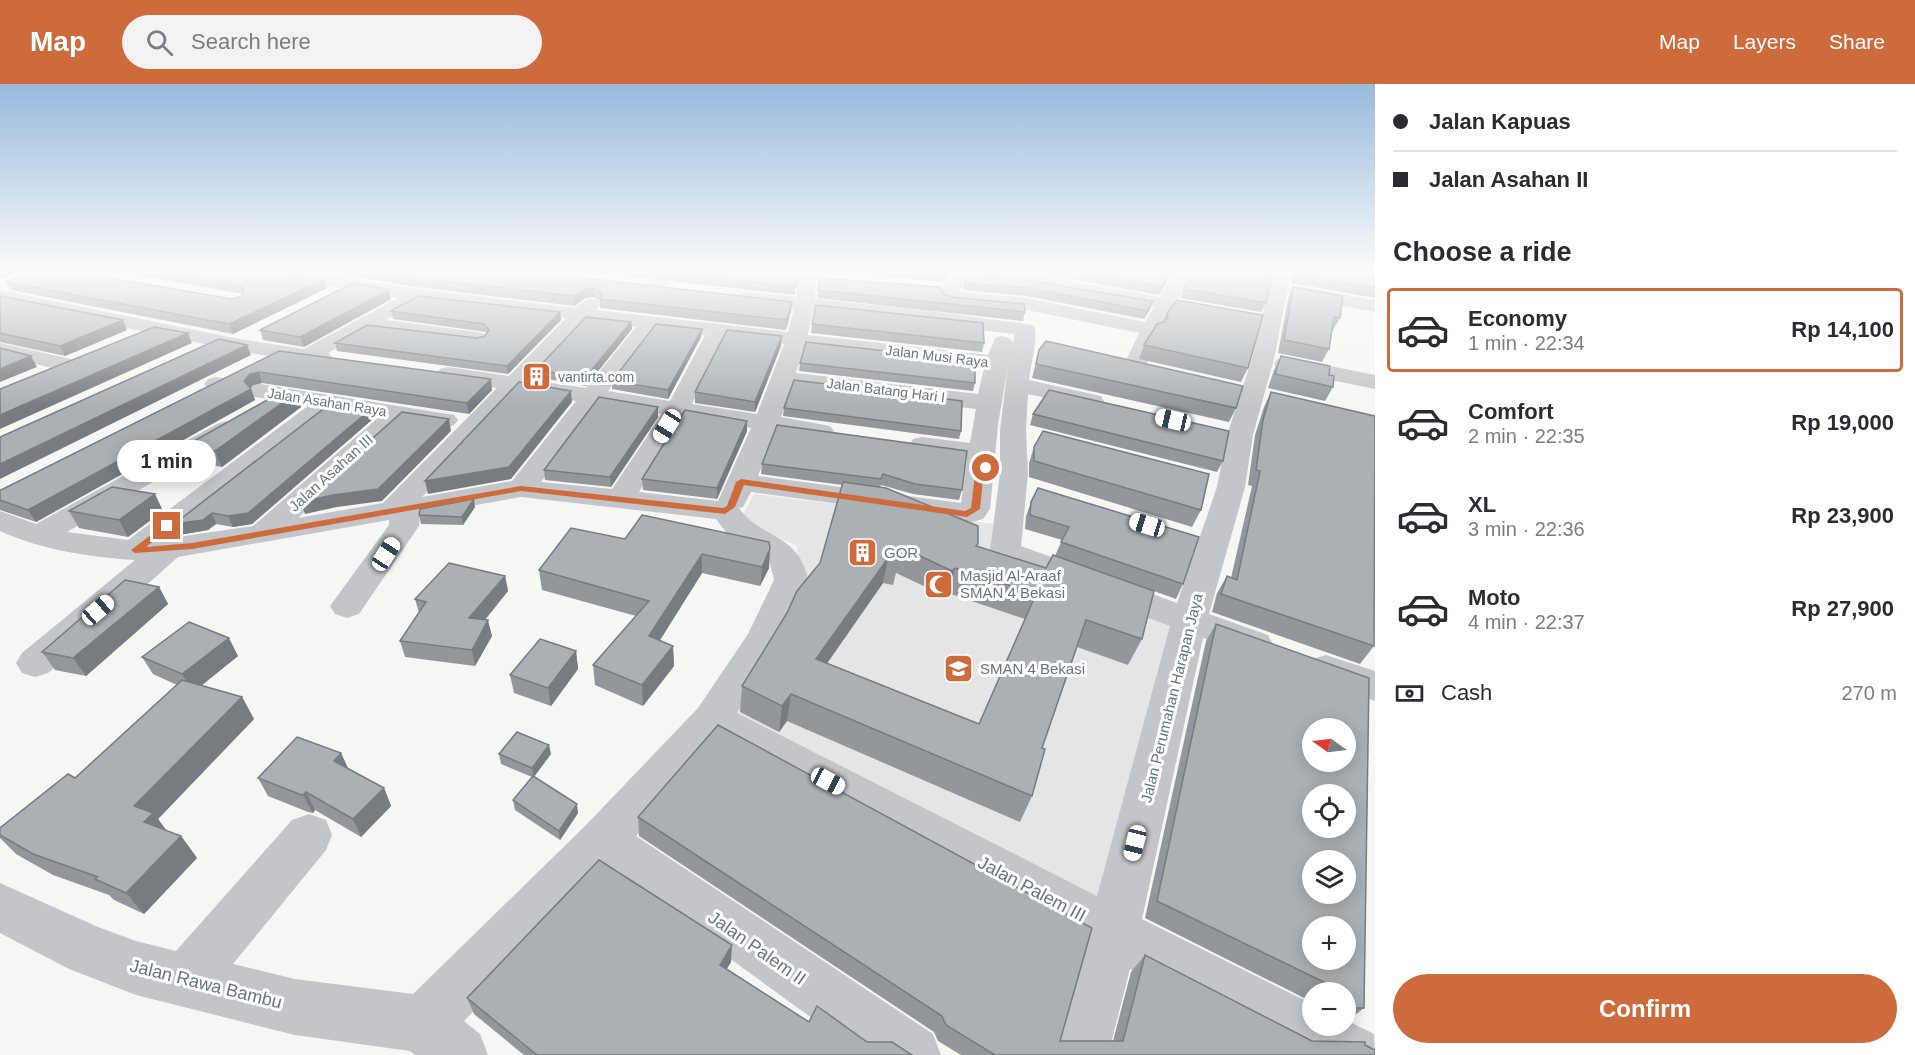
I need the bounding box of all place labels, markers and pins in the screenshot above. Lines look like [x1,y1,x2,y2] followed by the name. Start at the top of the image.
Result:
[521,361,553,393] building icon: vantirta.com
[558,369,634,385] place label: vantirta.com
[847,537,879,569] building icon: GOR
[884,544,918,561] place label: GOR
[960,567,1065,601] place label: Masjid Al-Araaf SMAN 4 Bekasi
[923,569,955,601] mosque icon: Masjid Al-Araaf SMAN 4 Bekasi
[943,653,975,685] school or university icon: SMAN 4 Bekasi
[980,660,1085,677] place label: SMAN 4 Bekasi

